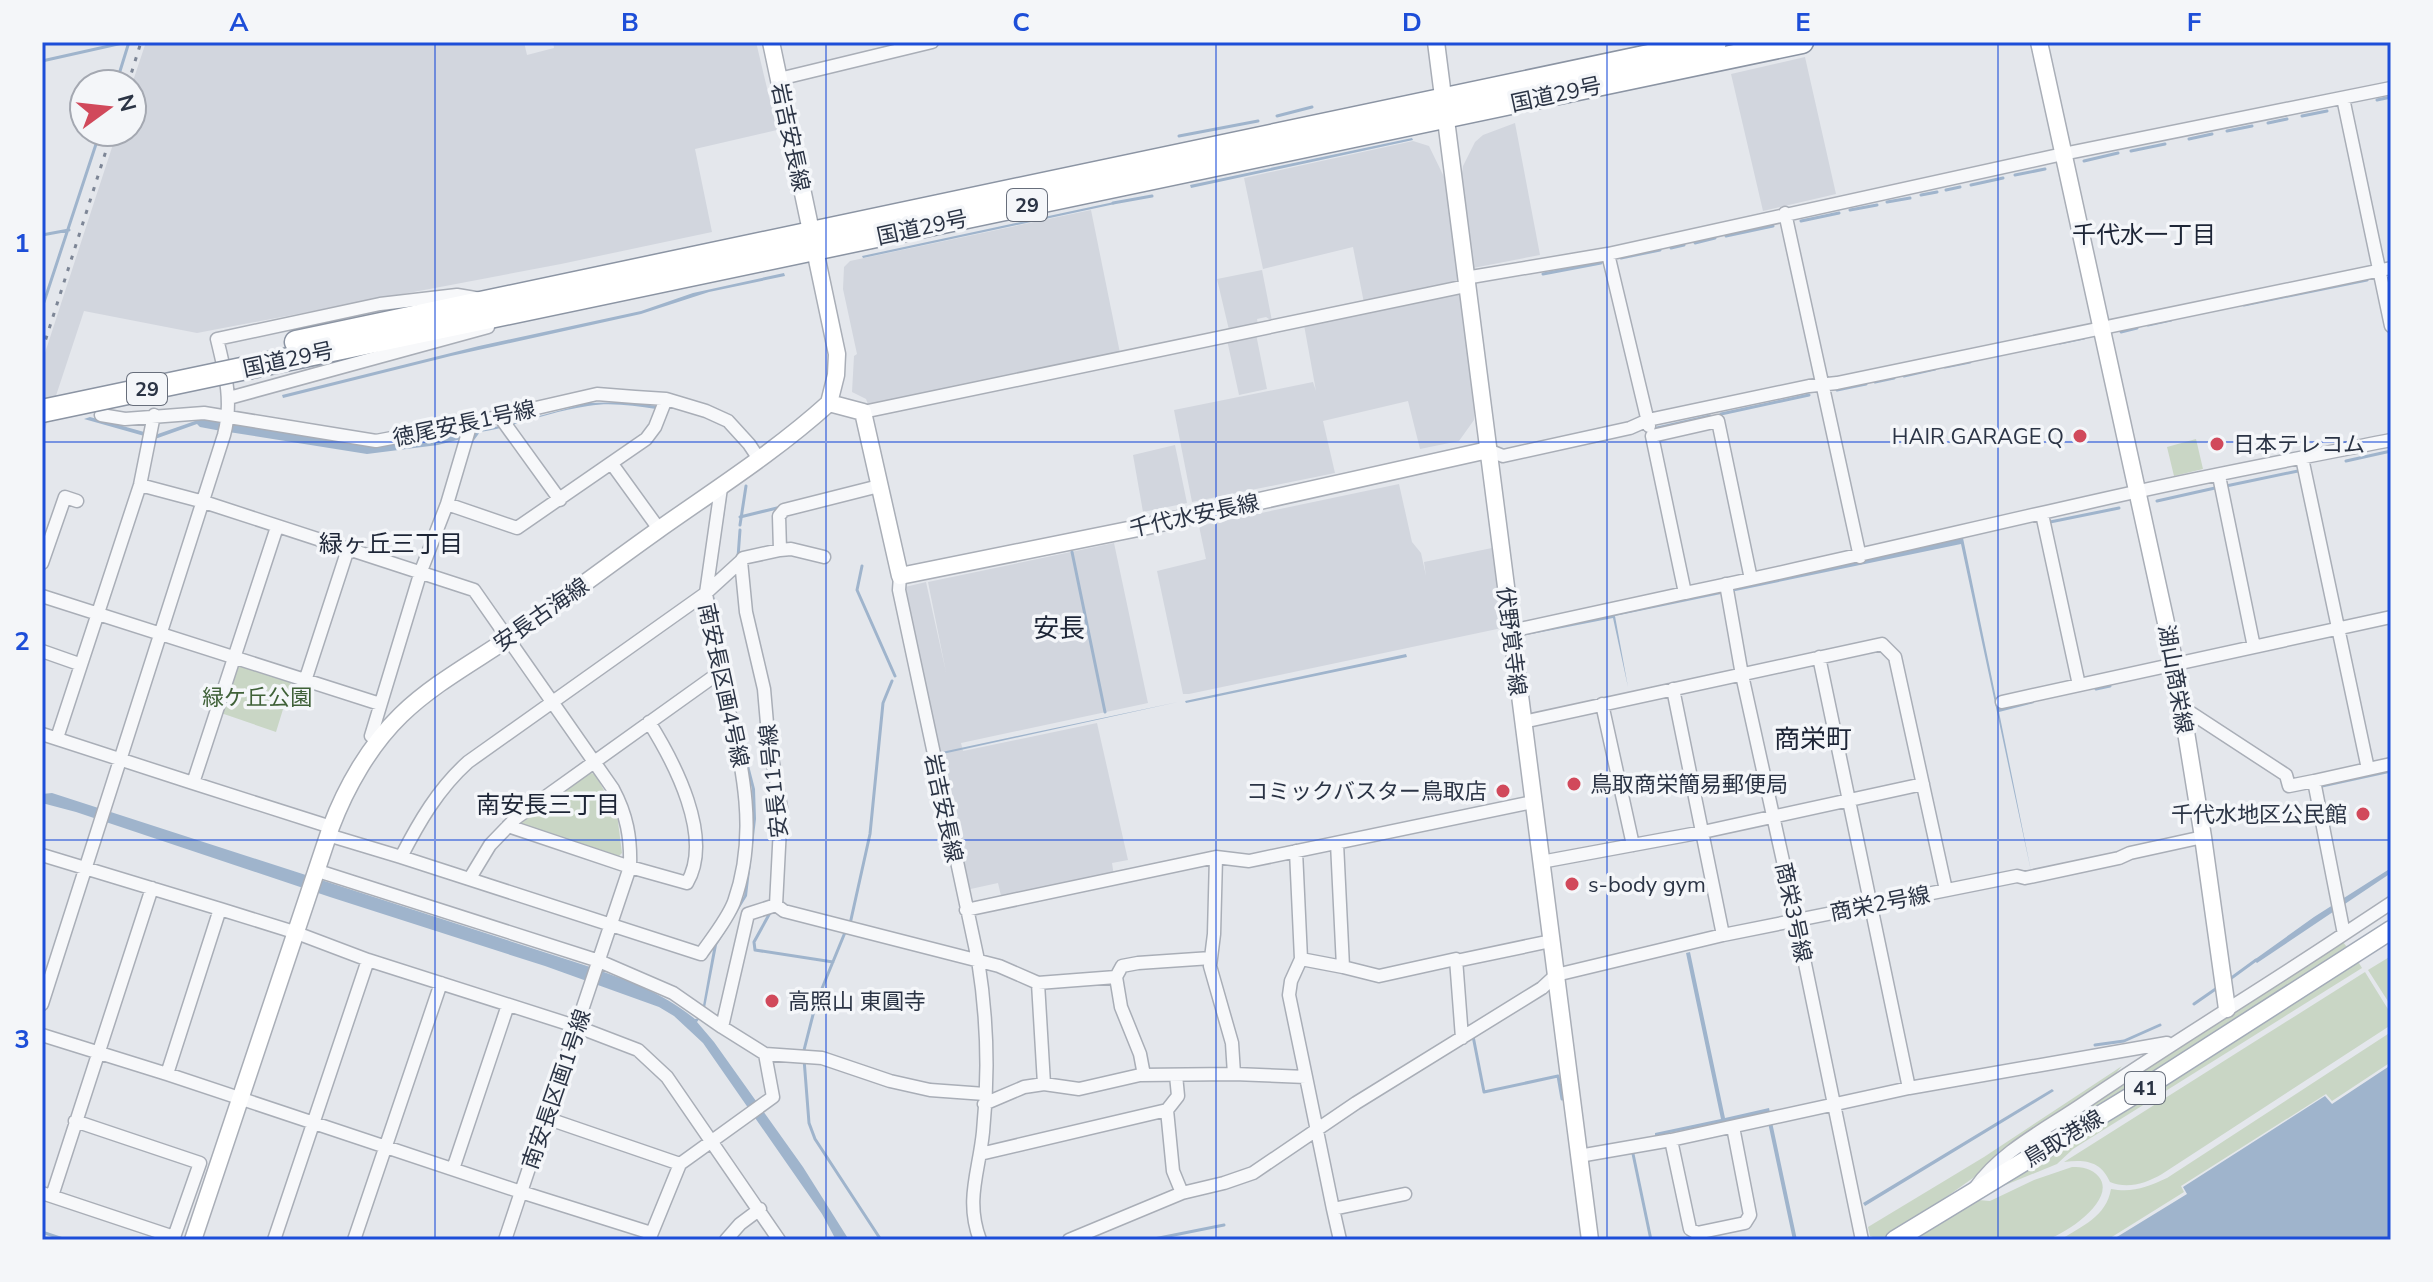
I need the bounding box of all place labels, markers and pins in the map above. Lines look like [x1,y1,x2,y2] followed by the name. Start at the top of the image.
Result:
[1892,422,2064,452] place label: HAIR GARAGE Q
[2071,427,2089,445] marker: HAIR GARAGE Q
[2233,430,2365,460] place label: 日本テレコム
[2208,435,2226,453] marker: 日本テレコム
[1590,770,1788,800] place label: 鳥取商栄簡易郵便局
[1565,775,1583,793] marker: 鳥取商栄簡易郵便局
[1246,777,1487,807] place label: コミックバスター鳥取店
[1494,782,1512,800] marker: コミックバスター鳥取店
[2171,800,2347,830] place label: 千代水地区公民館
[2354,805,2372,823] marker: 千代水地区公民館
[1588,870,1706,900] place label: s-body gym
[1563,875,1581,893] marker: s-body gym
[788,987,926,1017] place label: 高照山 東圓寺
[763,992,781,1010] marker: 高照山 東圓寺

